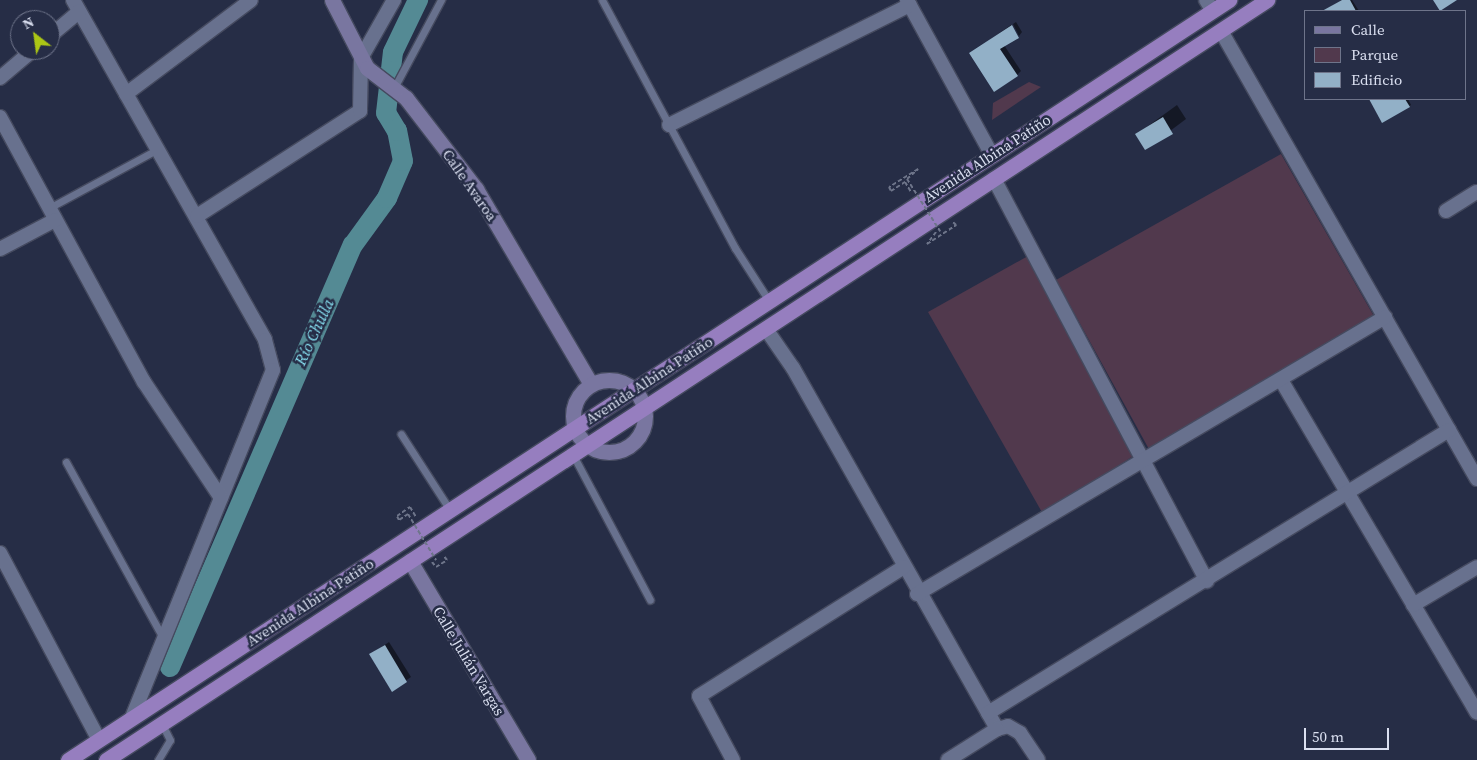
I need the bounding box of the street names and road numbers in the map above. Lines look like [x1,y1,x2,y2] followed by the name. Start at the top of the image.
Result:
[920,110,1054,206] street label: Avenida Albina Patiño
[439,146,501,224] street label: Calle Avaroa
[582,332,716,428] street label: Avenida Albina Patiño
[243,554,377,650] street label: Avenida Albina Patiño
[429,603,509,719] street label: Calle Julián Vargas

